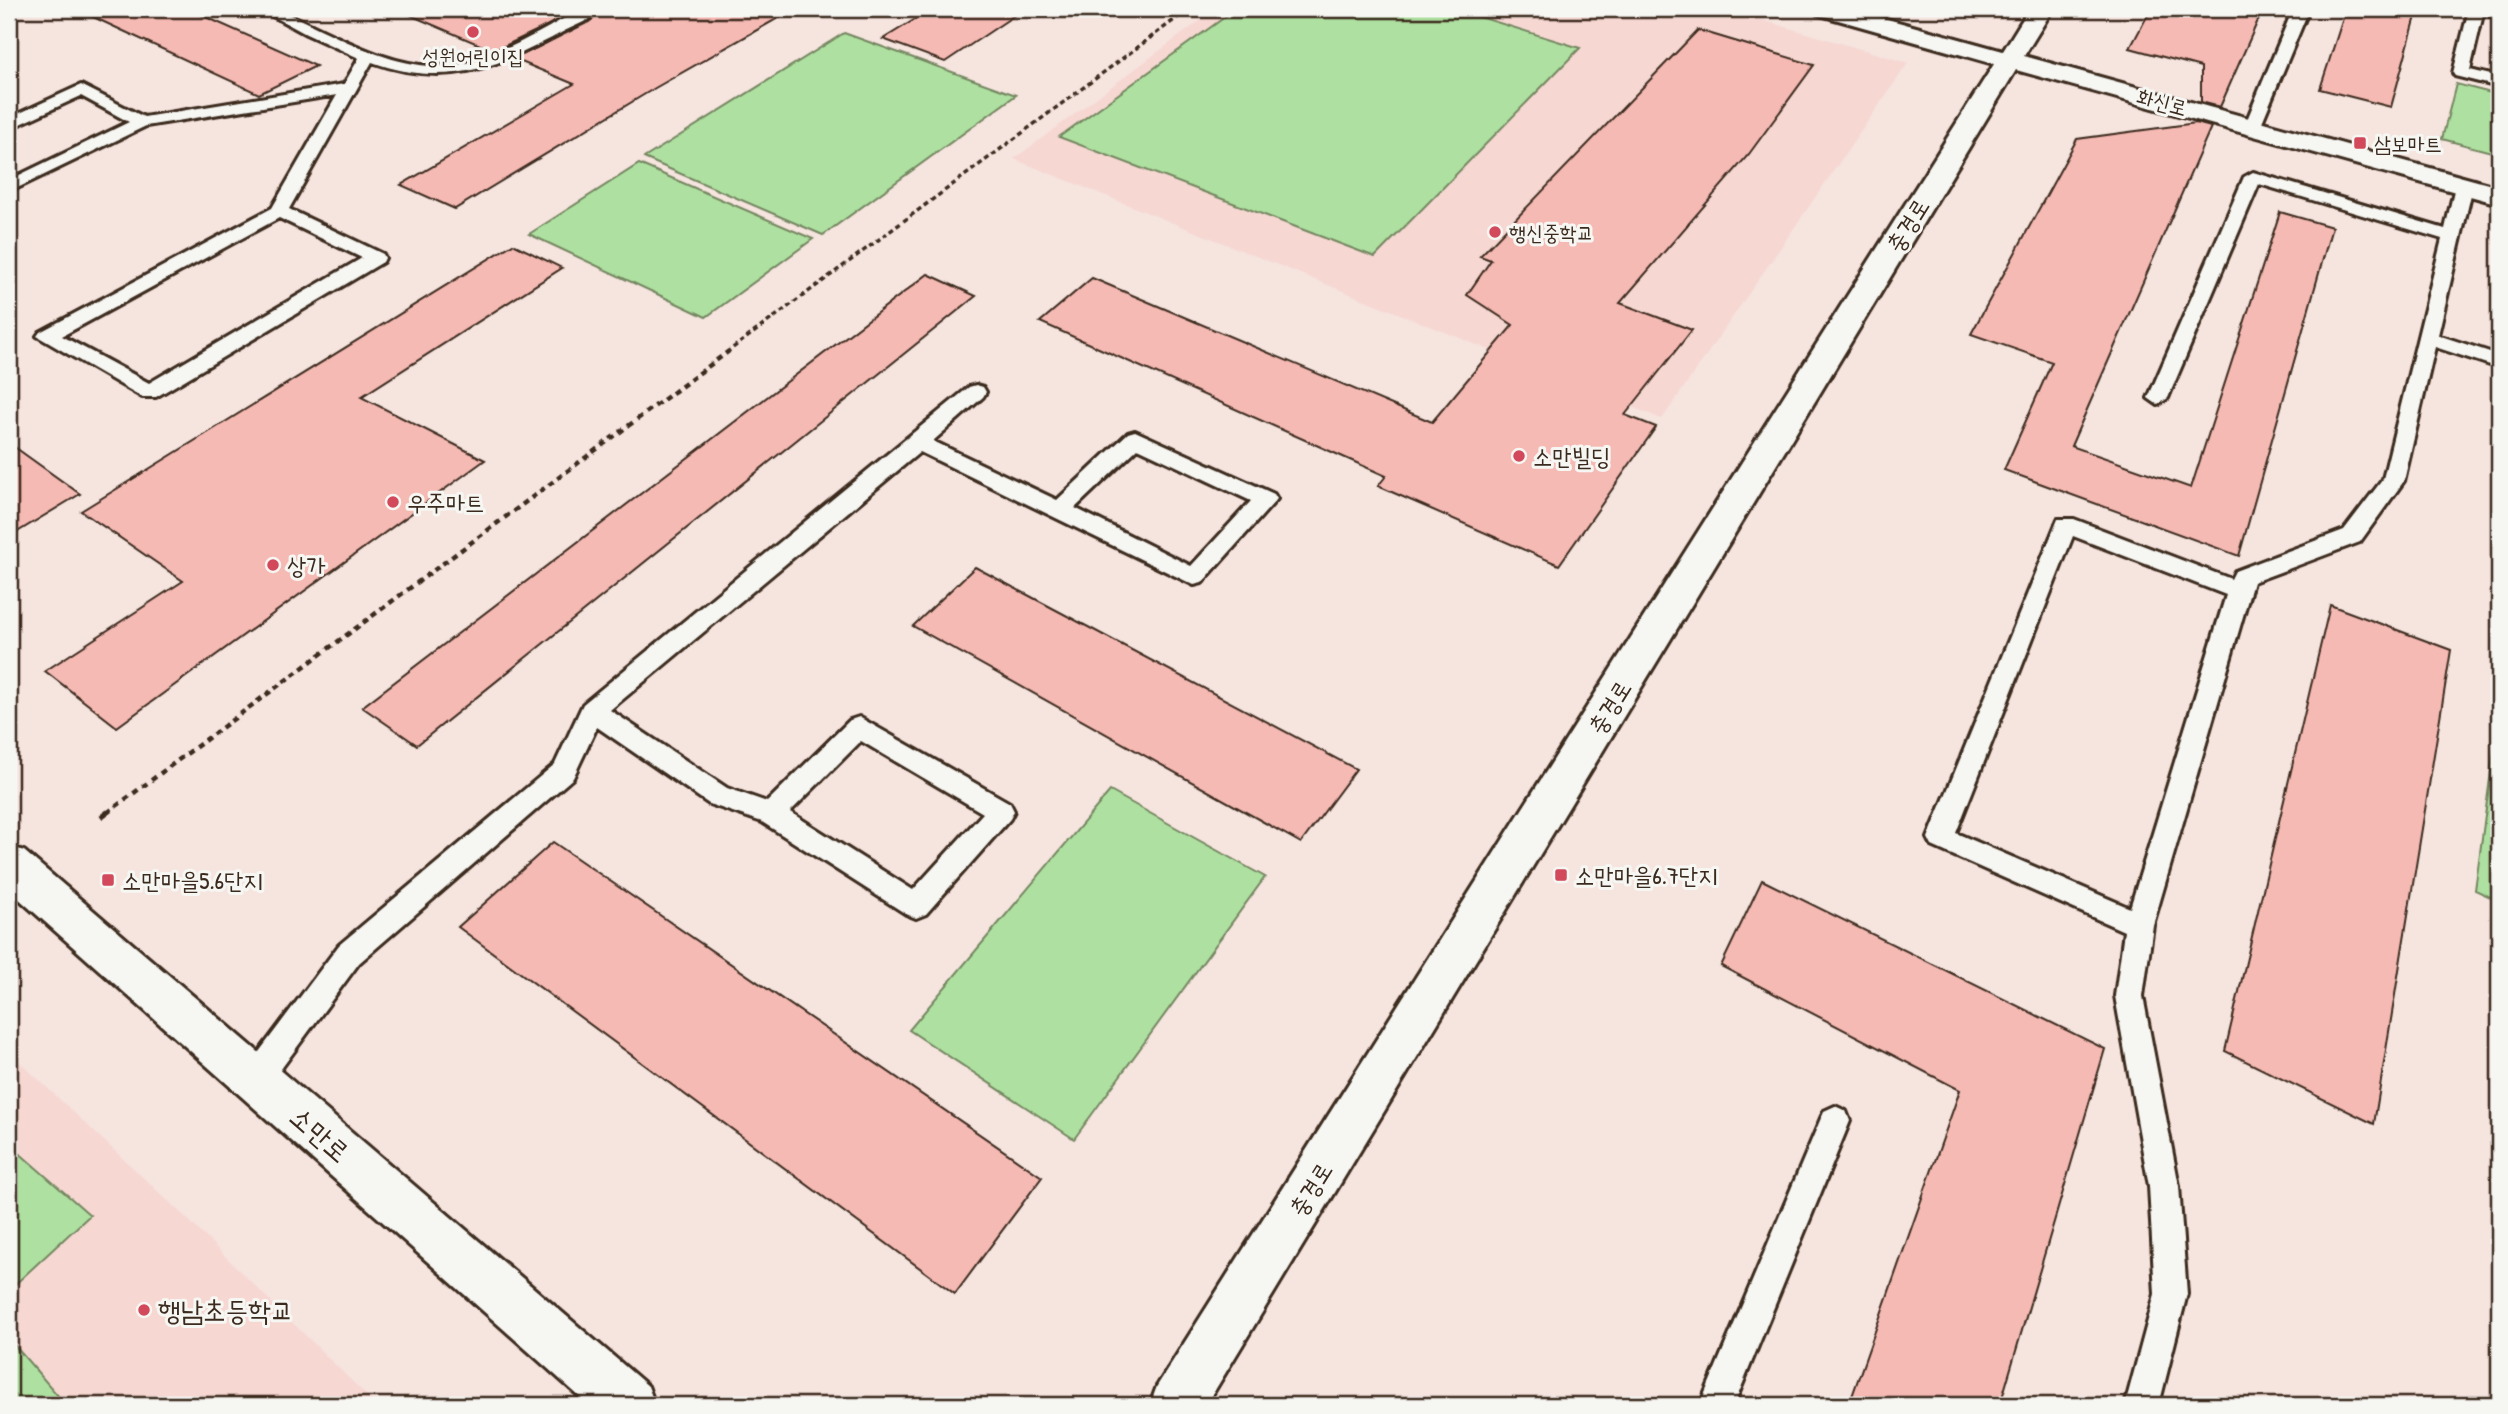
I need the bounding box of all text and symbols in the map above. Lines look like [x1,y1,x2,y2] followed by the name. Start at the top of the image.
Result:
[465,24,481,40] marker: 성원어린이집
[422,42,524,71] place label: 성원어린이집
[2134,81,2190,123] street label: 화신로
[2374,129,2442,158] place label: 삼보마트
[2352,135,2368,151] marker: 삼보마트
[1878,192,1936,258] street label: 충경로
[1509,218,1594,247] place label: 행신중학교
[1487,224,1503,240] marker: 행신중학교
[1533,440,1610,472] place label: 소만빌딩
[1511,448,1527,464] marker: 소만빌딩
[407,486,484,518] place label: 우주마트
[385,494,401,510] marker: 우주마트
[287,549,326,581] place label: 상가
[265,557,281,573] marker: 상가
[1580,674,1638,740] street label: 충경로
[1575,859,1717,891] place label: 소만마을6.7단지
[122,864,263,896] place label: 소만마을5.6단지
[1553,867,1569,883] marker: 소만마을6.7단지
[100,872,116,888] marker: 소만마을5.6단지
[282,1097,358,1171] street label: 소만로
[1281,1156,1339,1222] street label: 충경로
[158,1291,293,1329] place label: 행남초등학교
[136,1302,152,1318] marker: 행남초등학교

